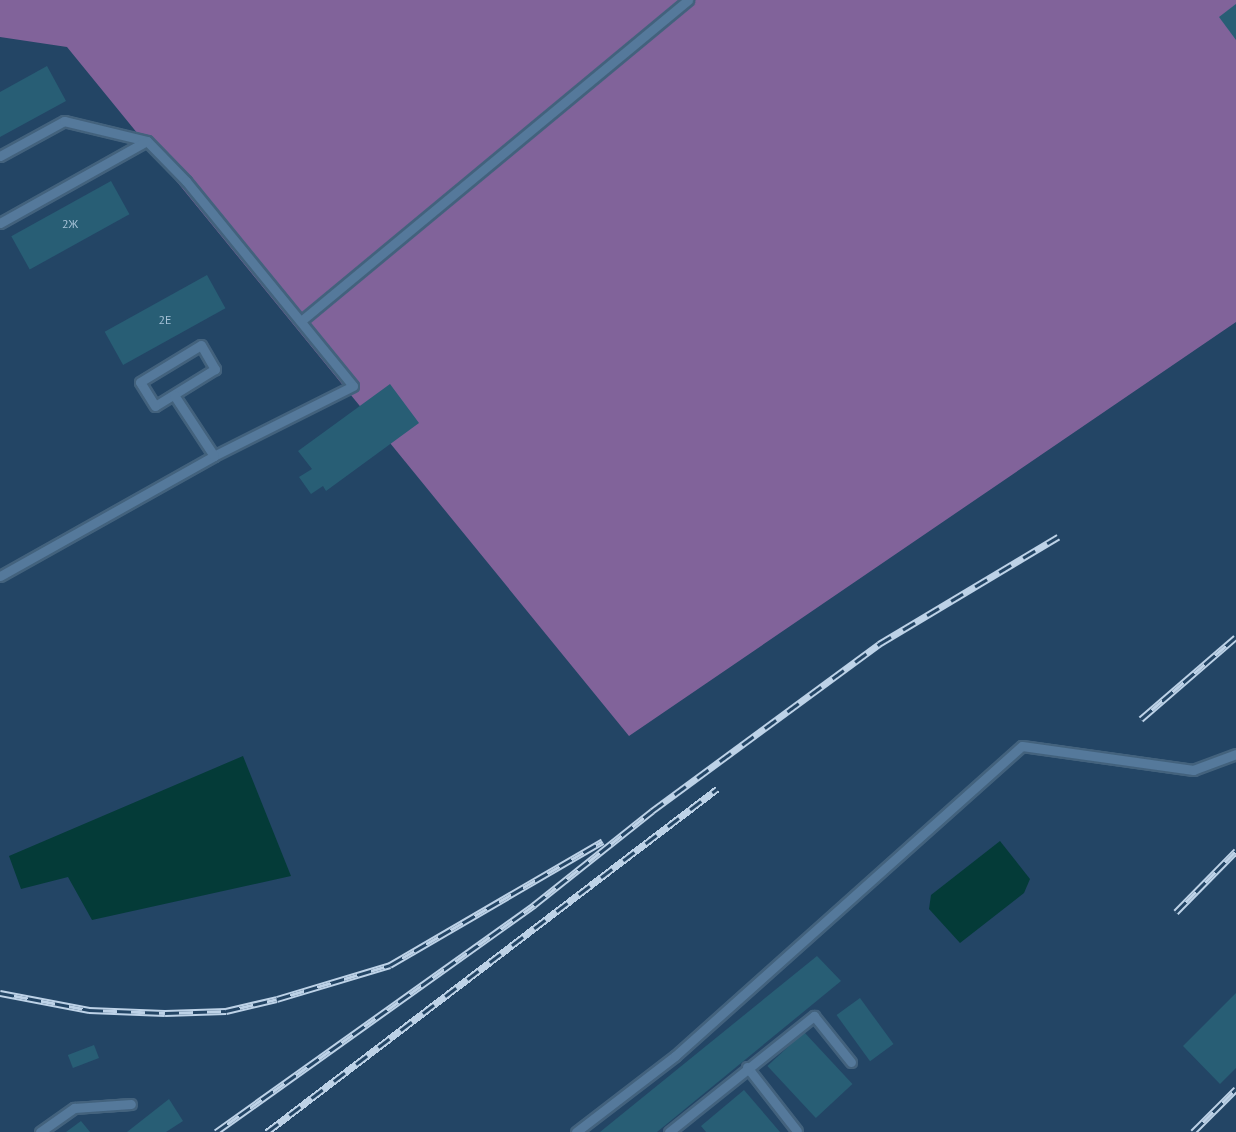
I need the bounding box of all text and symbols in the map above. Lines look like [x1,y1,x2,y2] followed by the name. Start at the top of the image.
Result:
[62,217,78,231] house number: 2Ж
[159,313,171,327] house number: 2Е

